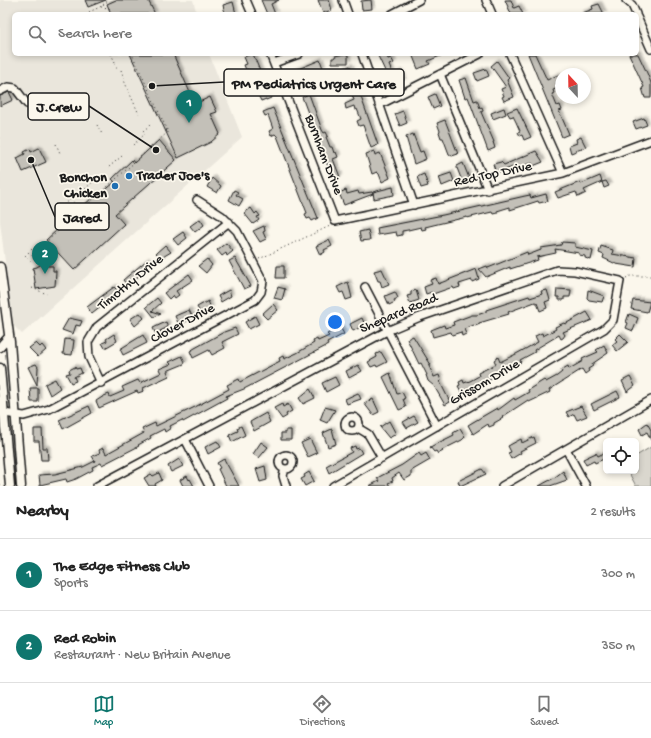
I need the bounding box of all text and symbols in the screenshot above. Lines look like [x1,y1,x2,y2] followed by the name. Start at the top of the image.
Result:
[12,12,639,56] search box
[26,23,48,45] icon: search
[58,25,132,43] text: Search here
[555,68,591,104] north arrow
[224,69,404,96] callout: PM Pediatrics Urgent Care
[231,76,397,94] text: PM Pediatrics Urgent Care
[176,90,202,123] pin: 1
[28,93,89,120] callout: J.Crew
[35,99,82,117] text: J.Crew
[300,112,346,198] street label: Burnham Drive
[452,158,534,192] street label: Red Top Drive
[136,168,210,185] place label: Trader Joe's
[59,170,107,203] place label: Bonchon Chicken
[124,171,134,181] marker: Trader Joe's
[110,181,120,191] marker: Bonchon Chicken
[55,203,109,230] callout: Jared
[62,210,103,228] text: Jared
[32,241,58,274] pin: 2
[94,251,168,315] street label: Timothy Drive
[357,289,442,338] street label: Shepard Road
[148,300,219,348] street label: Clover Drive
[325,312,345,332] your location
[447,356,524,410] street label: Grissom Drive
[603,438,639,474] map controls
[603,438,639,474] button: locate
[16,502,69,522] text: Nearby
[590,505,635,520] text: 2 results
[54,558,190,576] text: The Edge Fitness Club
[26,567,32,582] text: 1
[601,567,635,582] text: 300 m
[54,576,88,591] text: Sports
[54,630,116,648] text: Red Robin
[26,639,32,654] text: 2
[602,639,635,654] text: 350 m
[54,648,231,663] text: Restaurant · New Britain Avenue
[93,693,115,729] tab: Map
[300,693,345,729] tab: Directions
[530,693,558,729] tab: Saved

